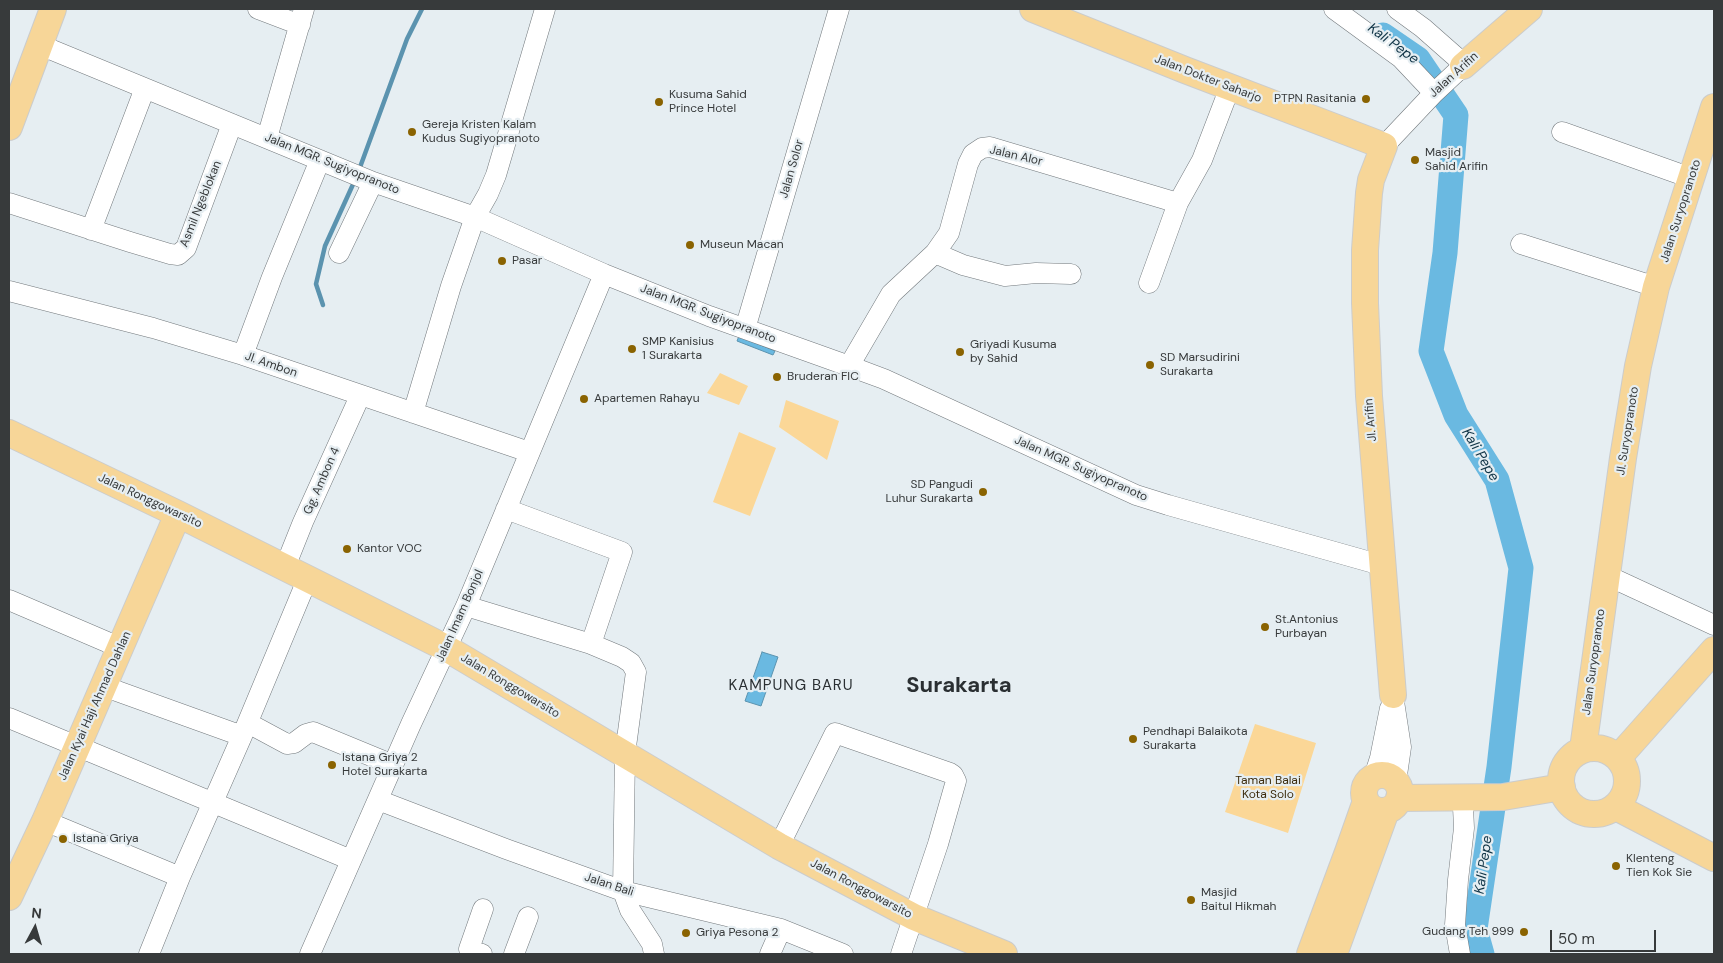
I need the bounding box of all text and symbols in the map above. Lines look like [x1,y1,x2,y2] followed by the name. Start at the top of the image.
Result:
[1364,20,1422,68] water label: Kali Pepe
[1427,49,1481,101] street label: Jalan Arifin
[1152,52,1264,106] street label: Jalan Dokter Saharjo
[669,88,747,116] place label: Kusuma Sahid Prince Hotel
[1274,92,1356,106] place label: PTPN Rasitania
[1360,93,1372,105] marker: PTPN Rasitania
[653,96,665,108] marker: Kusuma Sahid Prince Hotel
[422,118,540,146] place label: Gereja Kristen Kalam Kudus Sugiyopranoto
[406,126,418,138] marker: Gereja Kristen Kalam Kudus Sugiyopranoto
[262,130,402,198] street label: Jalan MGR. Sugiyopranoto
[777,138,807,200] street label: Jalan Solor
[988,143,1044,169] street label: Jalan Alor
[1425,146,1488,174] place label: Masjid Sahid Arifin
[1409,154,1421,166] marker: Masjid Sahid Arifin
[1658,158,1704,264] street label: Jalan Suryopranoto
[177,159,225,249] street label: Asmil Ngeblokan
[700,238,784,252] place label: Museun Macan
[684,239,696,251] marker: Museun Macan
[512,254,542,268] place label: Pasar
[496,255,508,267] marker: Pasar
[638,281,778,347] street label: Jalan MGR. Sugiyopranoto
[642,335,714,363] place label: SMP Kanisius 1 Surakarta
[970,338,1057,366] place label: Griyadi Kusuma by Sahid
[626,343,638,355] marker: SMP Kanisius 1 Surakarta
[954,346,966,358] marker: Griyadi Kusuma by Sahid
[243,349,299,381] street label: Jl. Ambon
[1160,351,1240,379] place label: SD Marsudirini Surakarta
[1144,359,1156,371] marker: SD Marsudirini Surakarta
[787,370,859,384] place label: Bruderan FIC
[771,371,783,383] marker: Bruderan FIC
[1614,386,1642,476] street label: Jl. Suryopranoto
[594,392,700,406] place label: Apartemen Rahayu
[578,393,590,405] marker: Apartemen Rahayu
[1362,398,1380,442] street label: Jl. Arifin
[1458,426,1502,484] water label: Kali Pepe
[1012,433,1150,505] street label: Jalan MGR. Sugiyopranoto
[301,445,343,517] street label: Gg. Ambon 4
[96,471,204,531] street label: Jalan Ronggowarsito
[885,478,973,506] place label: SD Pangudi Luhur Surakarta
[977,486,989,498] marker: SD Pangudi Luhur Surakarta
[357,542,422,556] place label: Kantor VOC
[341,543,353,555] marker: Kantor VOC
[433,568,487,664] street label: Jalan Imam Bonjol
[1579,608,1609,716] street label: Jalan Suryopranoto
[1275,613,1338,641] place label: St.Antonius Purbayan
[1259,621,1271,633] marker: St.Antonius Purbayan
[56,629,134,783] street label: Jalan Kyai Haji Ahmad Dahlan
[458,651,562,721] street label: Jalan Ronggowarsito
[906,673,1012,699] district label: Surakarta
[727,677,855,695] district label: KAMPUNG BARU
[1143,725,1247,753] place label: Pendhapi Balaikota Surakarta
[1127,733,1139,745] marker: Pendhapi Balaikota Surakarta
[342,751,427,779] place label: Istana Griya 2 Hotel Surakarta
[326,759,338,771] marker: Istana Griya 2 Hotel Surakarta
[1235,774,1301,802] park label: Taman Balai Kota Solo
[73,832,139,846] place label: Istana Griya
[57,833,69,845] marker: Istana Griya
[1472,835,1496,895] water label: Kali Pepe
[1626,852,1692,880] place label: Klenteng Tien Kok Sie
[808,856,914,922] street label: Jalan Ronggowarsito
[1610,860,1622,872] marker: Klenteng Tien Kok Sie
[582,870,636,900] street label: Jalan Bali
[1201,886,1276,914] place label: Masjid Baitul Hikmah
[1185,894,1197,906] marker: Masjid Baitul Hikmah
[10,903,60,953] north arrow
[31,904,43,923] text: N
[1553,920,1659,952] scale bar
[1422,925,1514,939] place label: Gudang Teh 999
[696,926,779,940] place label: Griya Pesona 2
[1518,926,1530,938] marker: Gudang Teh 999
[680,927,692,939] marker: Griya Pesona 2
[1558,929,1595,949] text: 50 m

